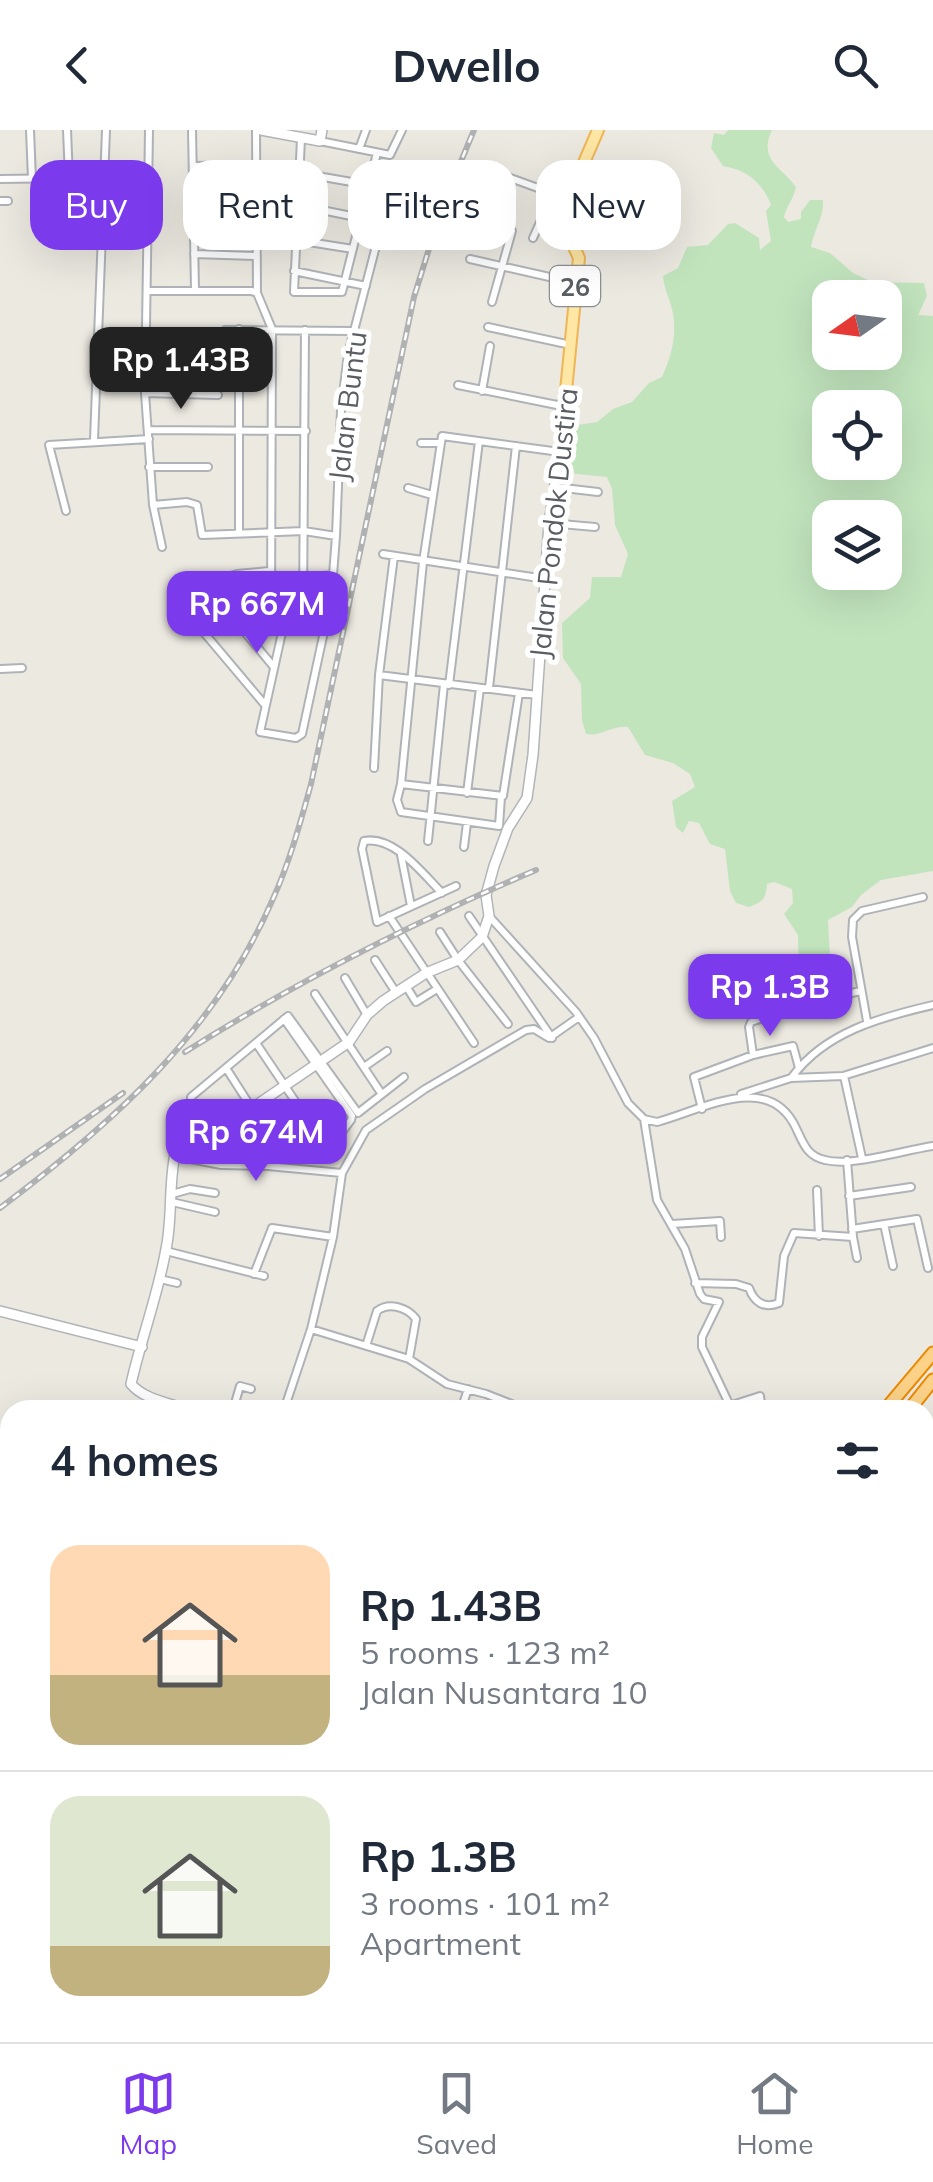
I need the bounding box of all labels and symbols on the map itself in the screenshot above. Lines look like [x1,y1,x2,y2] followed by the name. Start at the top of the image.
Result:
[550,266,600,306] road number: 26
[812,280,902,370] north arrow
[78,327,284,412] pin: Rp 1.43B
[320,329,374,483] street label: Jalan Buntu
[521,386,585,660] street label: Jalan Pondok Dustira
[165,571,349,656] pin: Rp 667M
[678,954,862,1039] pin: Rp 1.3B
[164,1099,348,1184] pin: Rp 674M

